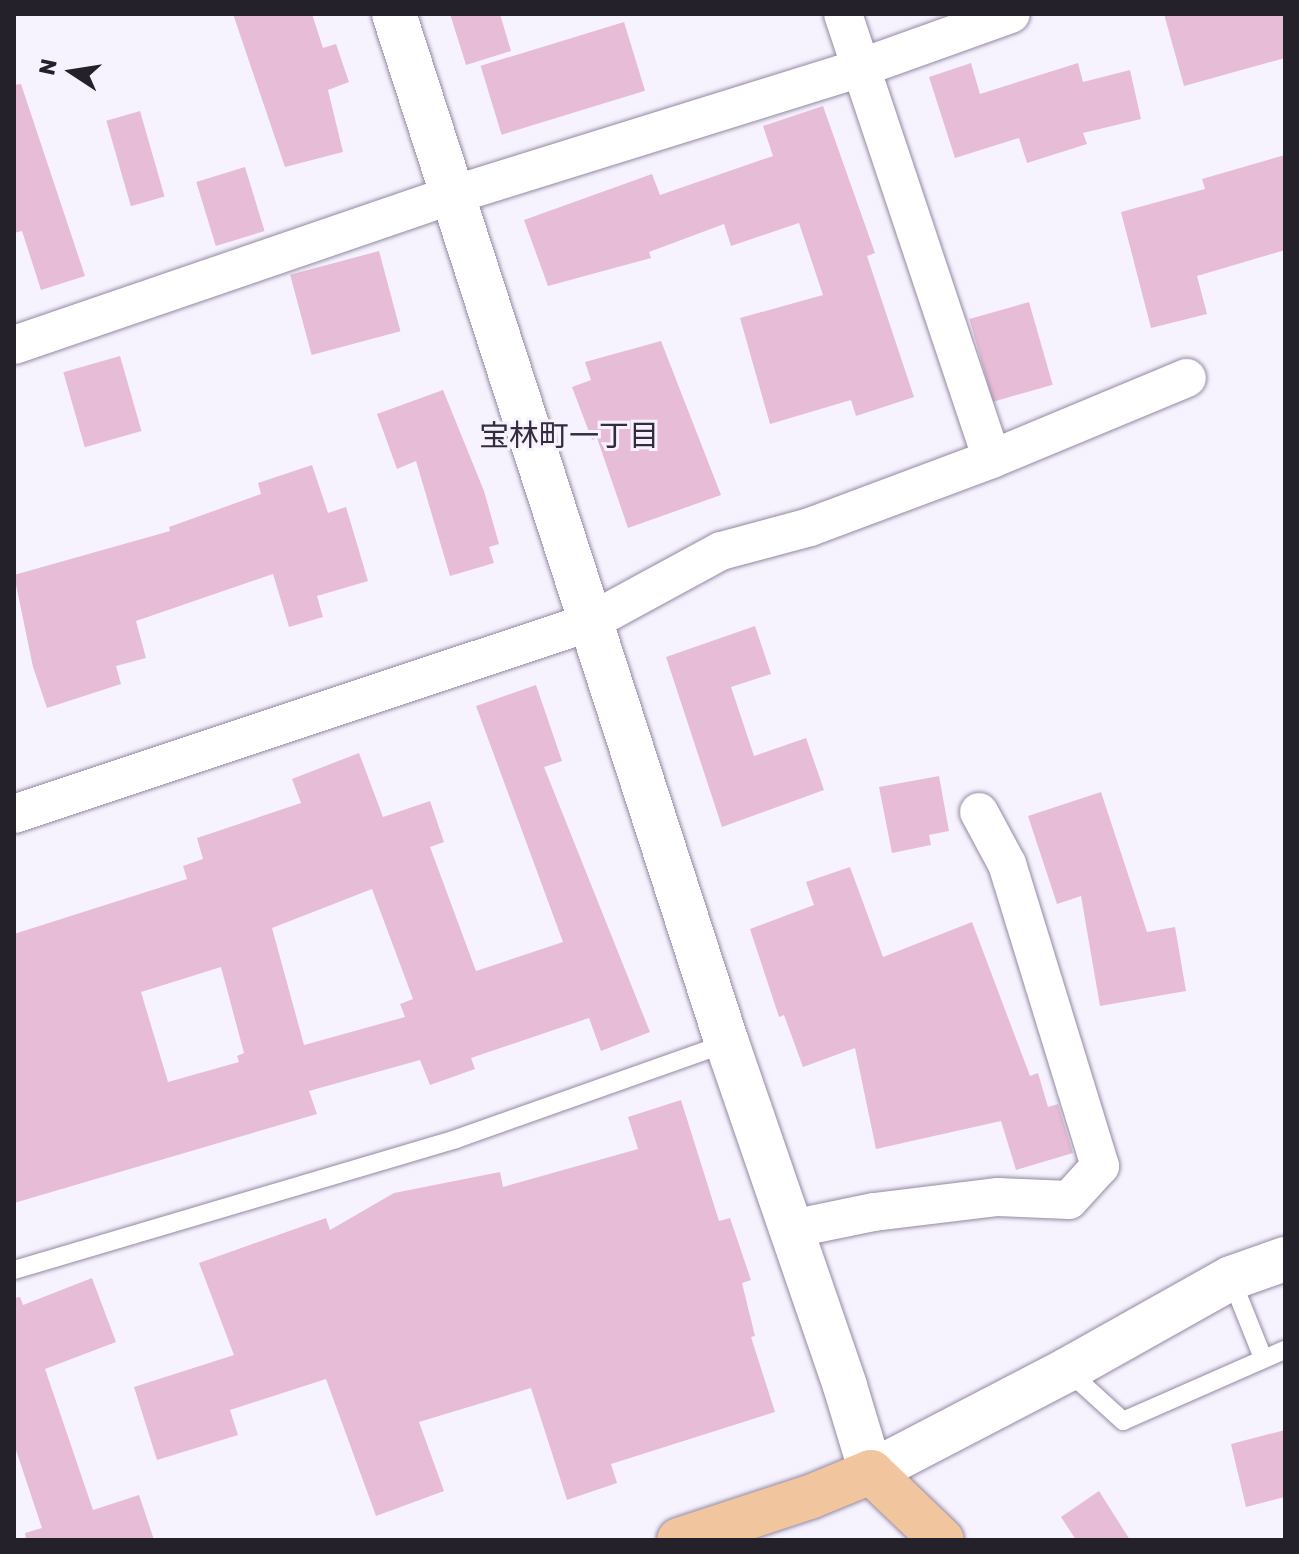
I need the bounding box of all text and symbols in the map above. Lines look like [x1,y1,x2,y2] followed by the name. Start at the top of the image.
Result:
[32,32,112,112] north arrow
[33,56,63,77] text: N
[479,418,659,454] district label: 宝林町一丁目

